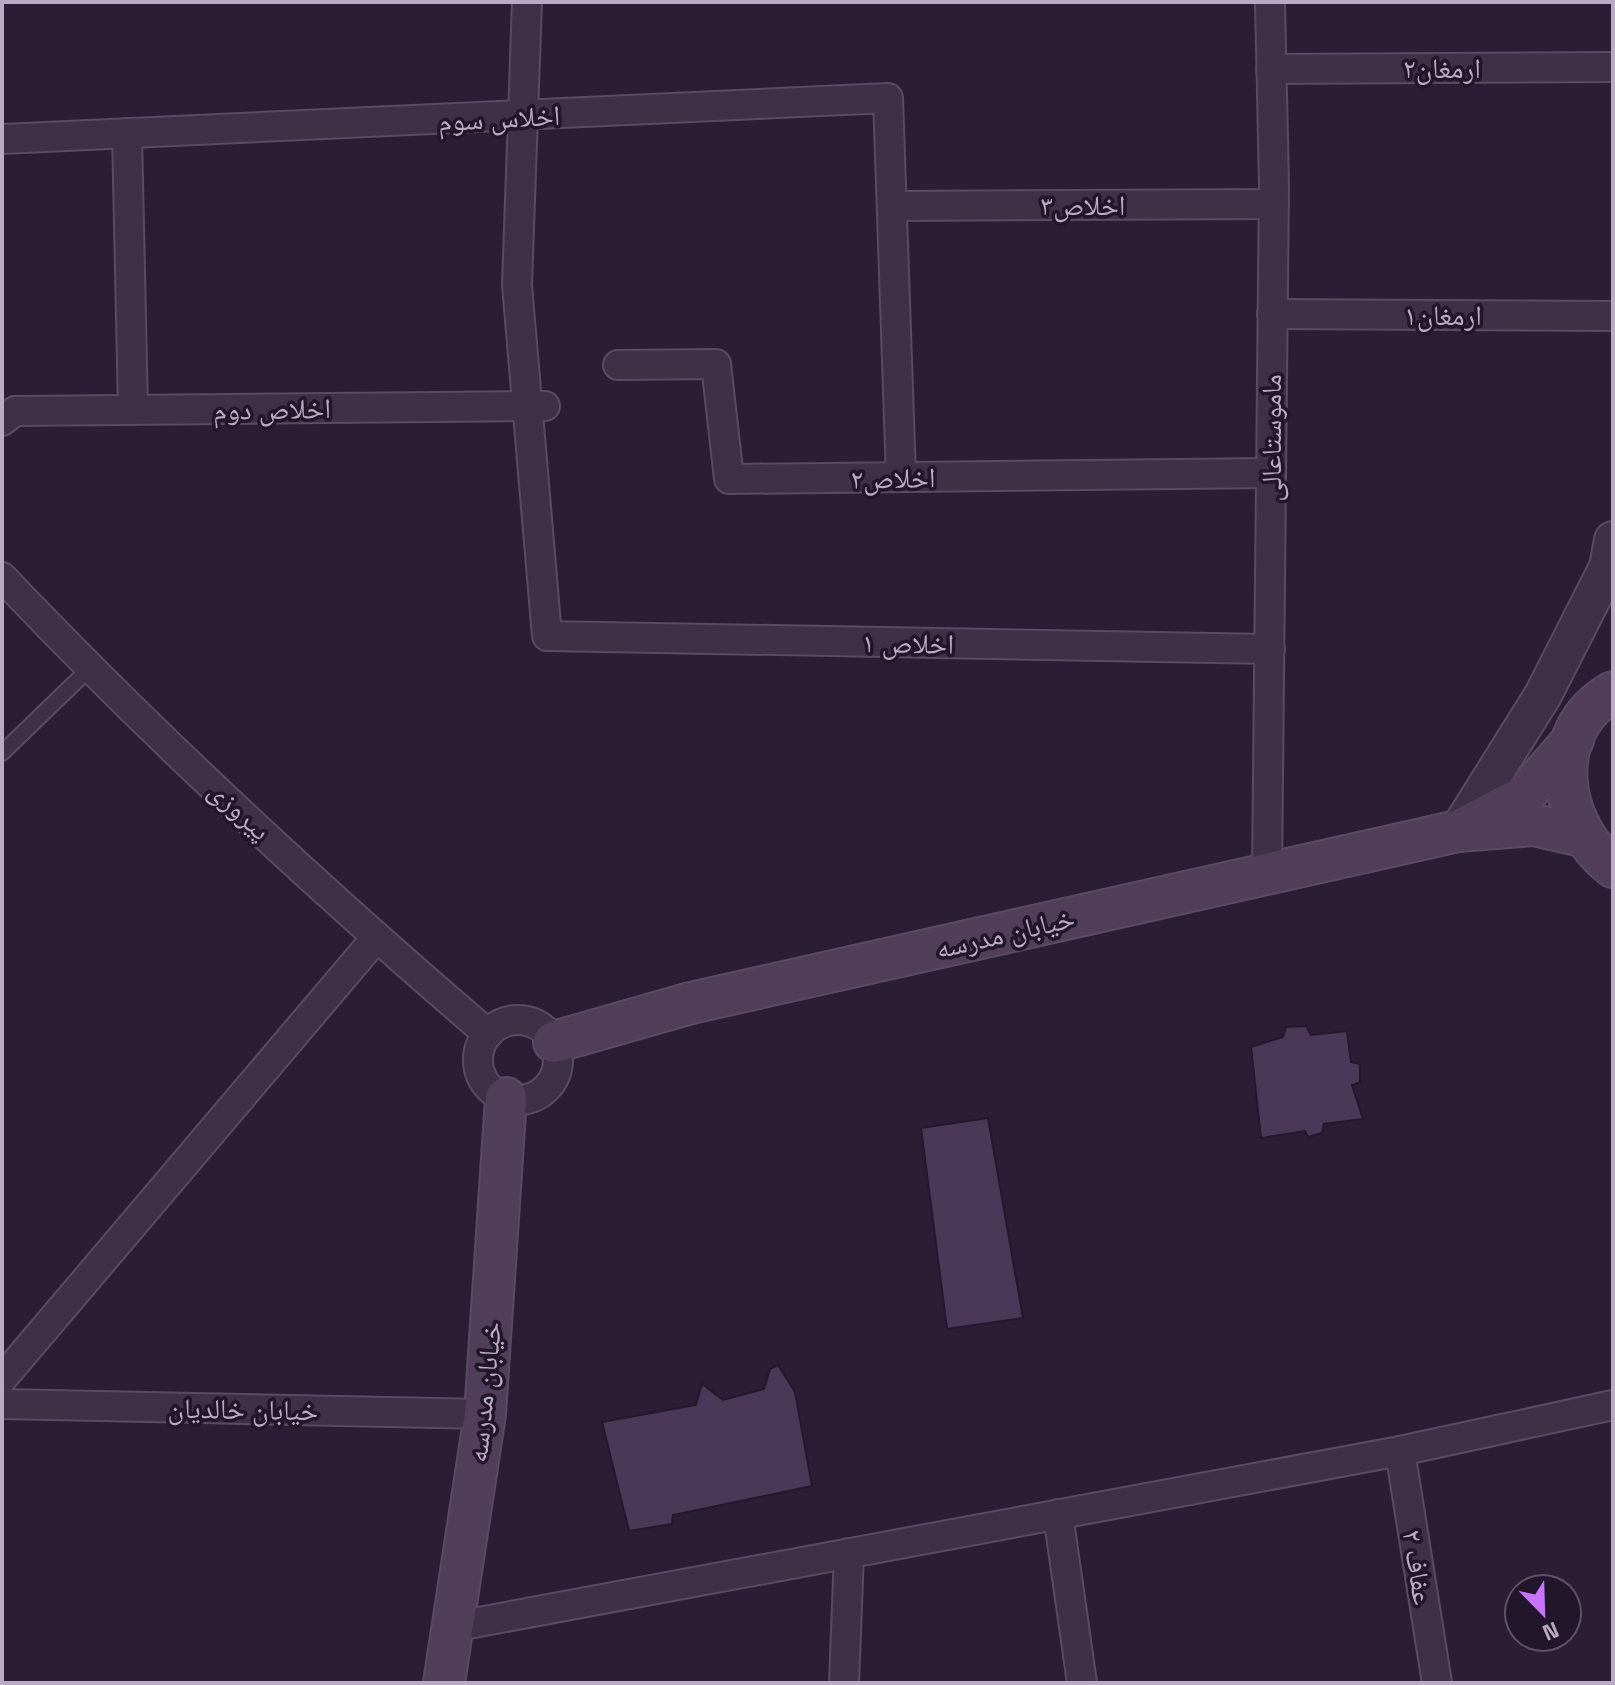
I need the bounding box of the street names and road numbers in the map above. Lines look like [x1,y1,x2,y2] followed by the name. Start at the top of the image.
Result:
[1403,50,1481,86] street label: ارمغان۲
[437,97,561,140] street label: اخلاس سوم
[1041,187,1125,223] street label: اخلاص۳
[1404,297,1482,333] street label: ارمغان۱
[1253,374,1289,502] street label: ماموستاعالی
[213,390,331,429] street label: اخلاص دوم
[850,459,936,497] street label: اخلاص۲
[862,624,954,662] street label: اخلاص ۱
[201,772,279,848] street label: پیروزی
[932,900,1078,966] street label: خیابان مدرسه
[459,1320,509,1464] street label: خیابان مدرسه
[167,1390,319,1428] street label: خیابان خالدیان
[1394,1527,1442,1607] street label: عفاف ۲

